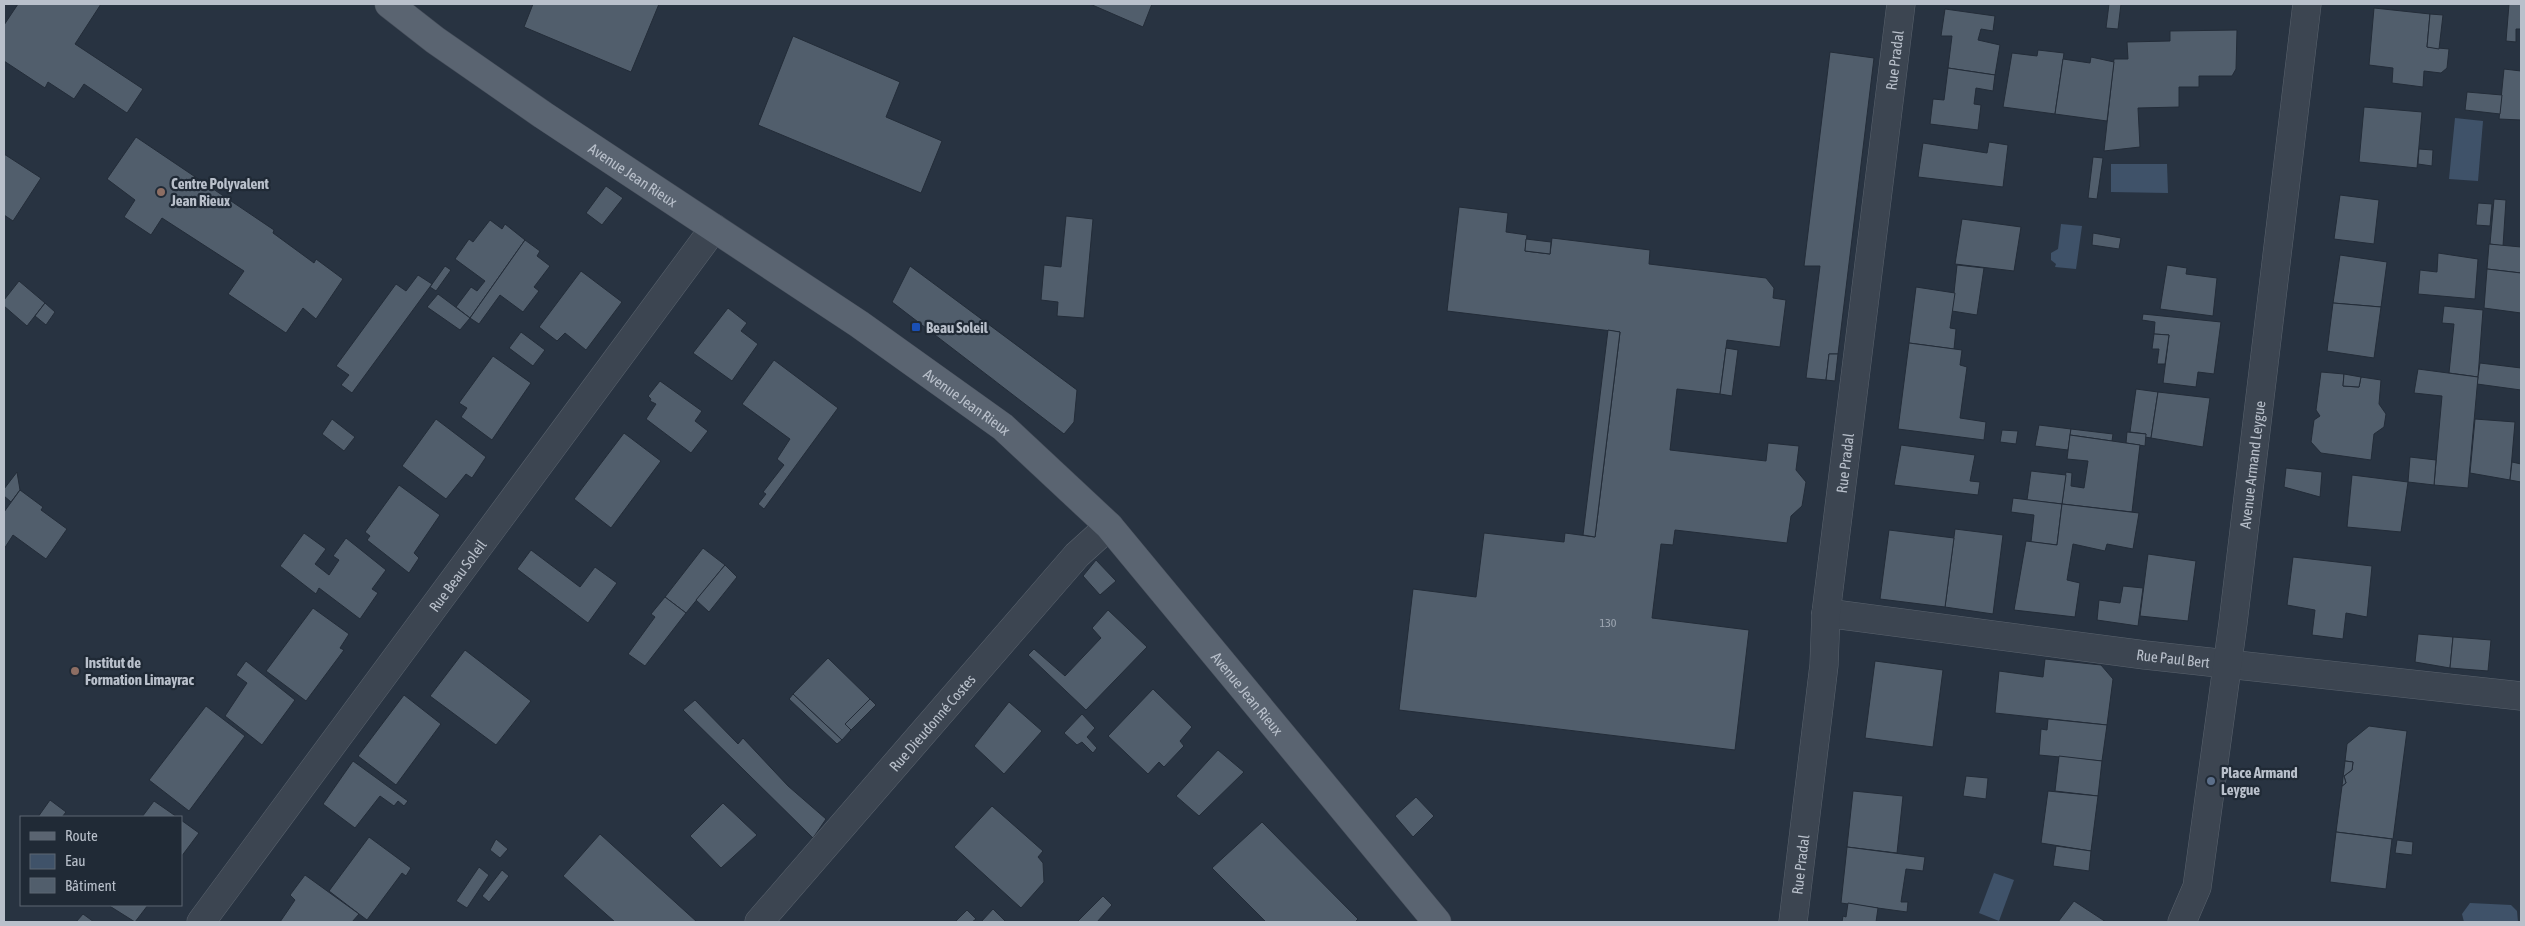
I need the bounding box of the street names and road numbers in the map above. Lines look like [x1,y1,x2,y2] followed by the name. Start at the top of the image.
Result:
[1882,29,1906,91] street label: Rue Pradal
[586,139,681,210] street label: Avenue Jean Rieux
[921,365,1014,438] street label: Avenue Jean Rieux
[2236,399,2268,530] street label: Avenue Armand Leygue
[1832,432,1857,494] street label: Rue Pradal
[425,536,489,615] street label: Rue Beau Soleil
[2135,645,2211,670] street label: Rue Paul Bert
[1208,648,1287,738] street label: Avenue Jean Rieux
[885,671,978,774] street label: Rue Dieudonné Costes
[1788,833,1812,895] street label: Rue Pradal

